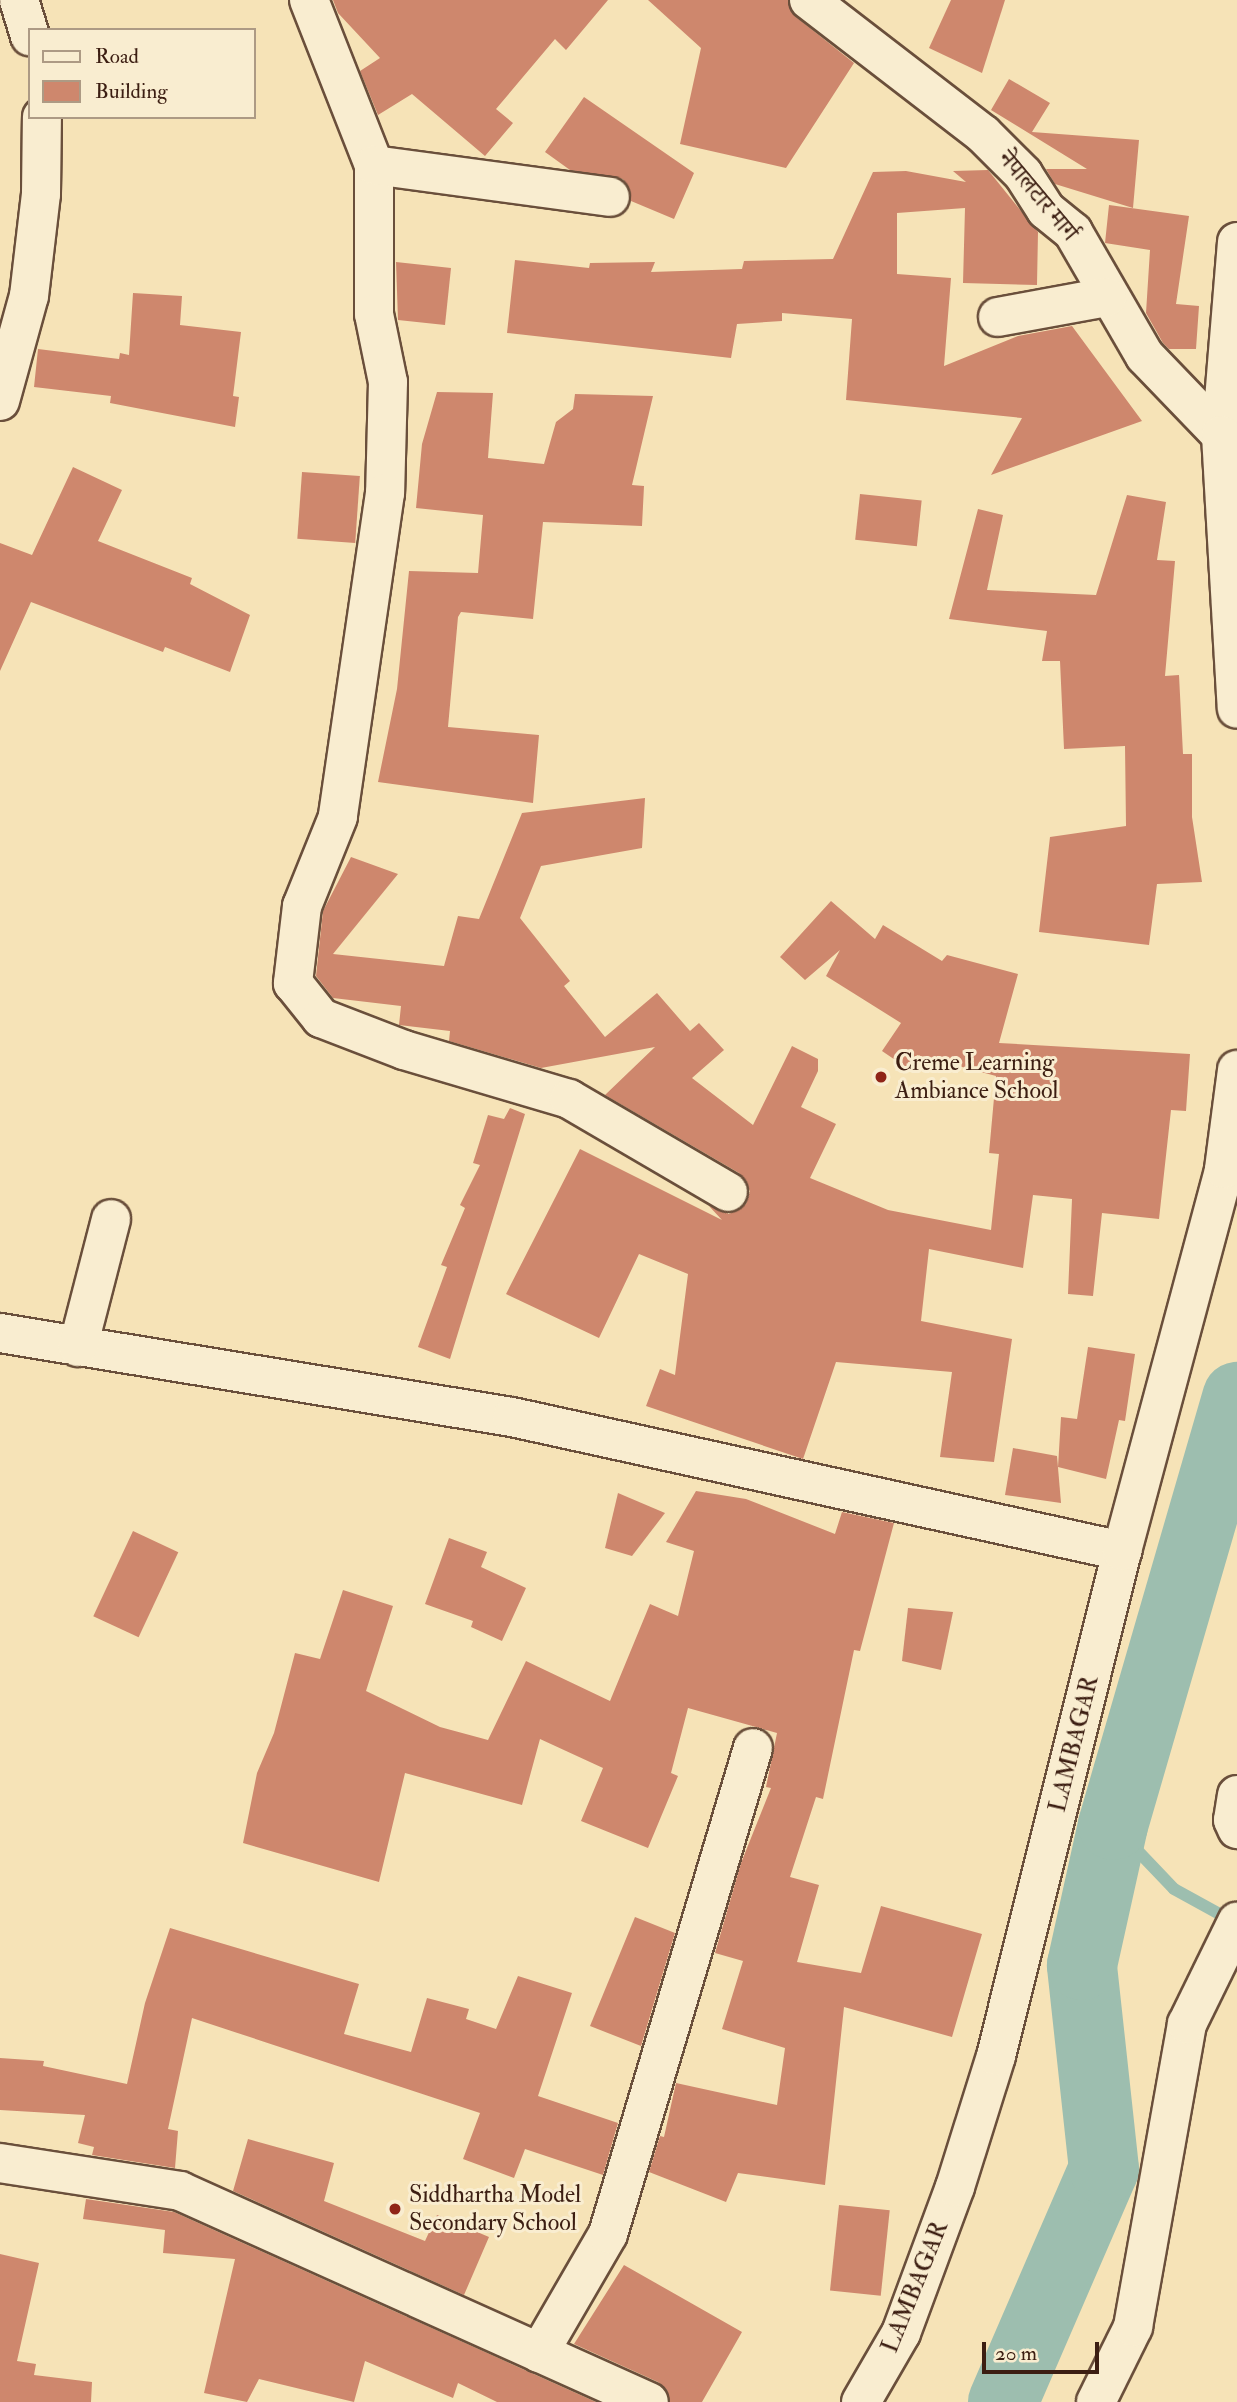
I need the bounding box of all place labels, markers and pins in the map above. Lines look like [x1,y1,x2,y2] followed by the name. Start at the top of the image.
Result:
[895,1049,1059,1105] place label: Creme Learning Ambiance School
[873,1069,889,1085] marker: Creme Learning Ambiance School
[409,2181,581,2237] place label: Siddhartha Model Secondary School
[387,2201,403,2217] marker: Siddhartha Model Secondary School

